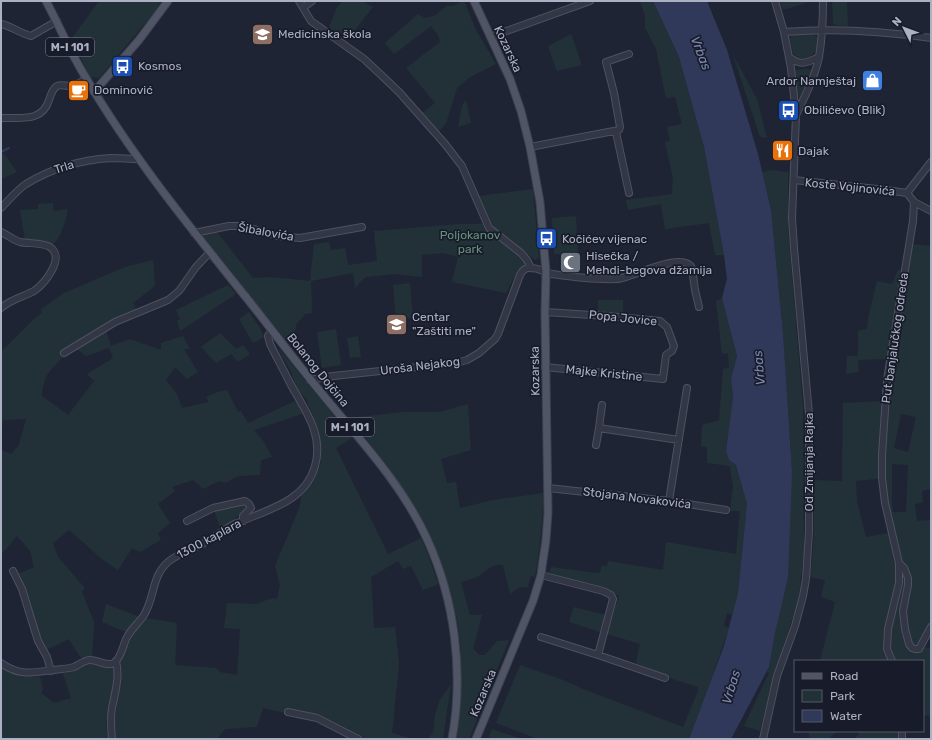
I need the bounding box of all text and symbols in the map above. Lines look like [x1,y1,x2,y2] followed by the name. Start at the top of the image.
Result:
[884,8,924,48] north arrow
[889,14,904,29] text: N
[249,21,275,47] school or university icon: Medicinska škola
[491,23,525,75] street label: Kozarska
[278,27,371,41] place label: Medicinska škola
[688,34,714,72] water label: Vrbas
[46,38,94,56] road number: M-I 101
[110,53,136,79] bus stop icon: Kosmos
[138,59,182,73] place label: Kosmos
[859,68,885,94] shop icon: Ardor Namještaj
[766,74,856,88] place label: Ardor Namještaj
[66,77,92,103] cafe icon: Dominović
[94,83,153,97] place label: Dominović
[775,97,801,123] bus stop icon: Obilićevo (Blik)
[804,103,885,117] place label: Obilićevo (Blik)
[770,138,796,164] restaurant icon: Dajak
[798,144,830,158] place label: Dajak
[52,157,76,177] street label: Trla
[804,175,896,199] street label: Koste Vojinovića
[237,220,295,244] street label: Šibalovića
[533,226,559,252] bus stop icon: Kočićev vijenac
[440,228,501,256] park label: Poljokanov park
[562,232,648,246] place label: Kočićev vijenac
[586,249,712,277] place label: Hisečka / Mehdi-begova džamija
[558,250,584,276] mosque icon: Hisečka / Mehdi-begova džamija
[879,272,911,404] street label: Put banjalučkog odreda
[588,307,658,329] street label: Popa Jovice
[412,310,476,338] place label: Centar "Zaštiti me"
[383,311,409,337] school or university icon: Centar "Zaštiti me"
[284,330,352,410] street label: Bolanog Dojčina
[528,346,542,396] street label: Kozarska
[750,350,768,386] water label: Vrbas
[379,354,461,378] street label: Uroša Nejakog
[565,362,643,384] street label: Majke Kristine
[802,413,816,511] street label: Od Zmijanja Rajka
[326,418,374,436] road number: M-I 101
[582,484,692,512] street label: Stojana Novakovića
[174,516,244,562] street label: 1300 kaplara
[794,660,924,732] legend
[467,667,499,719] street label: Kozarska
[719,668,743,706] water label: Vrbas
[830,669,858,683] text: Road
[830,689,856,703] text: Park
[830,709,862,723] text: Water

